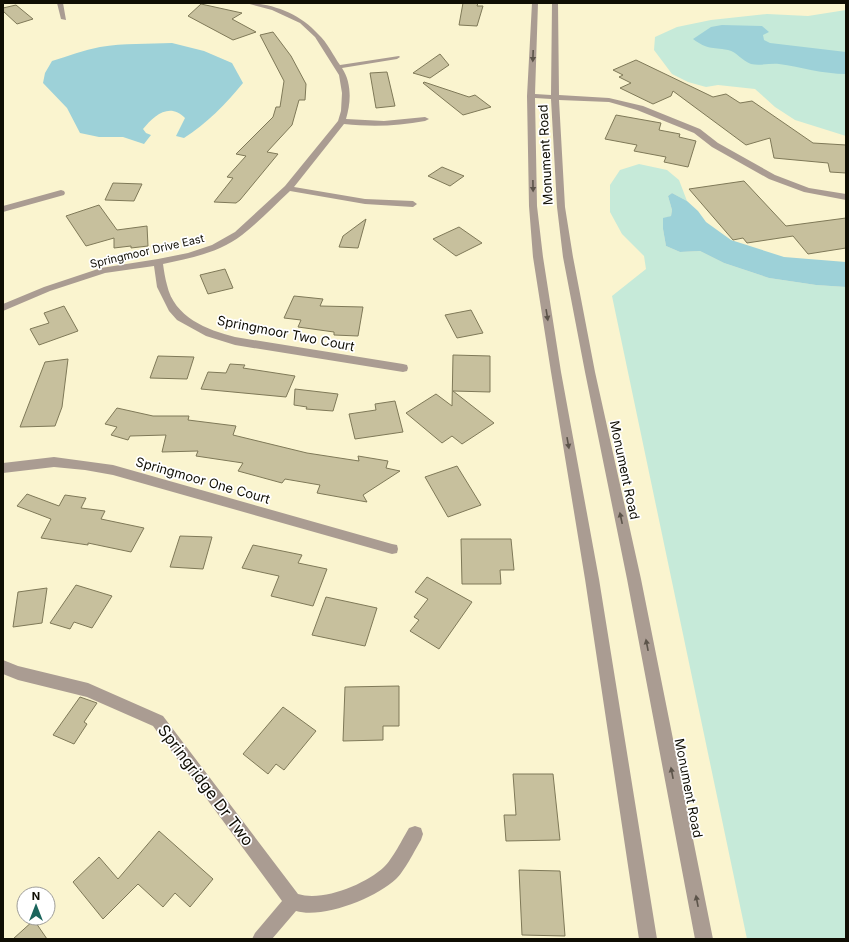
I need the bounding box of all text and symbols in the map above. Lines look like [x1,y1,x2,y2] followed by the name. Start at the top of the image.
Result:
[529,50,536,62] one-way arrow
[534,104,556,206] street label: Monument Road
[530,180,536,193] one-way arrow
[89,231,206,271] street label: Springmoor Drive East
[544,309,550,321] one-way arrow
[216,312,356,354] street label: Springmoor Two Court
[607,419,643,521] street label: Monument Road
[565,437,571,449] one-way arrow
[134,453,272,507] street label: Springmoor One Court
[618,512,624,524] one-way arrow
[644,639,650,652] one-way arrow
[154,720,258,850] street label: Springridge Dr Two
[672,737,706,839] street label: Monument Road
[669,767,675,779] one-way arrow
[16,886,56,926] north arrow
[32,889,40,903] text: N
[693,895,699,907] one-way arrow

